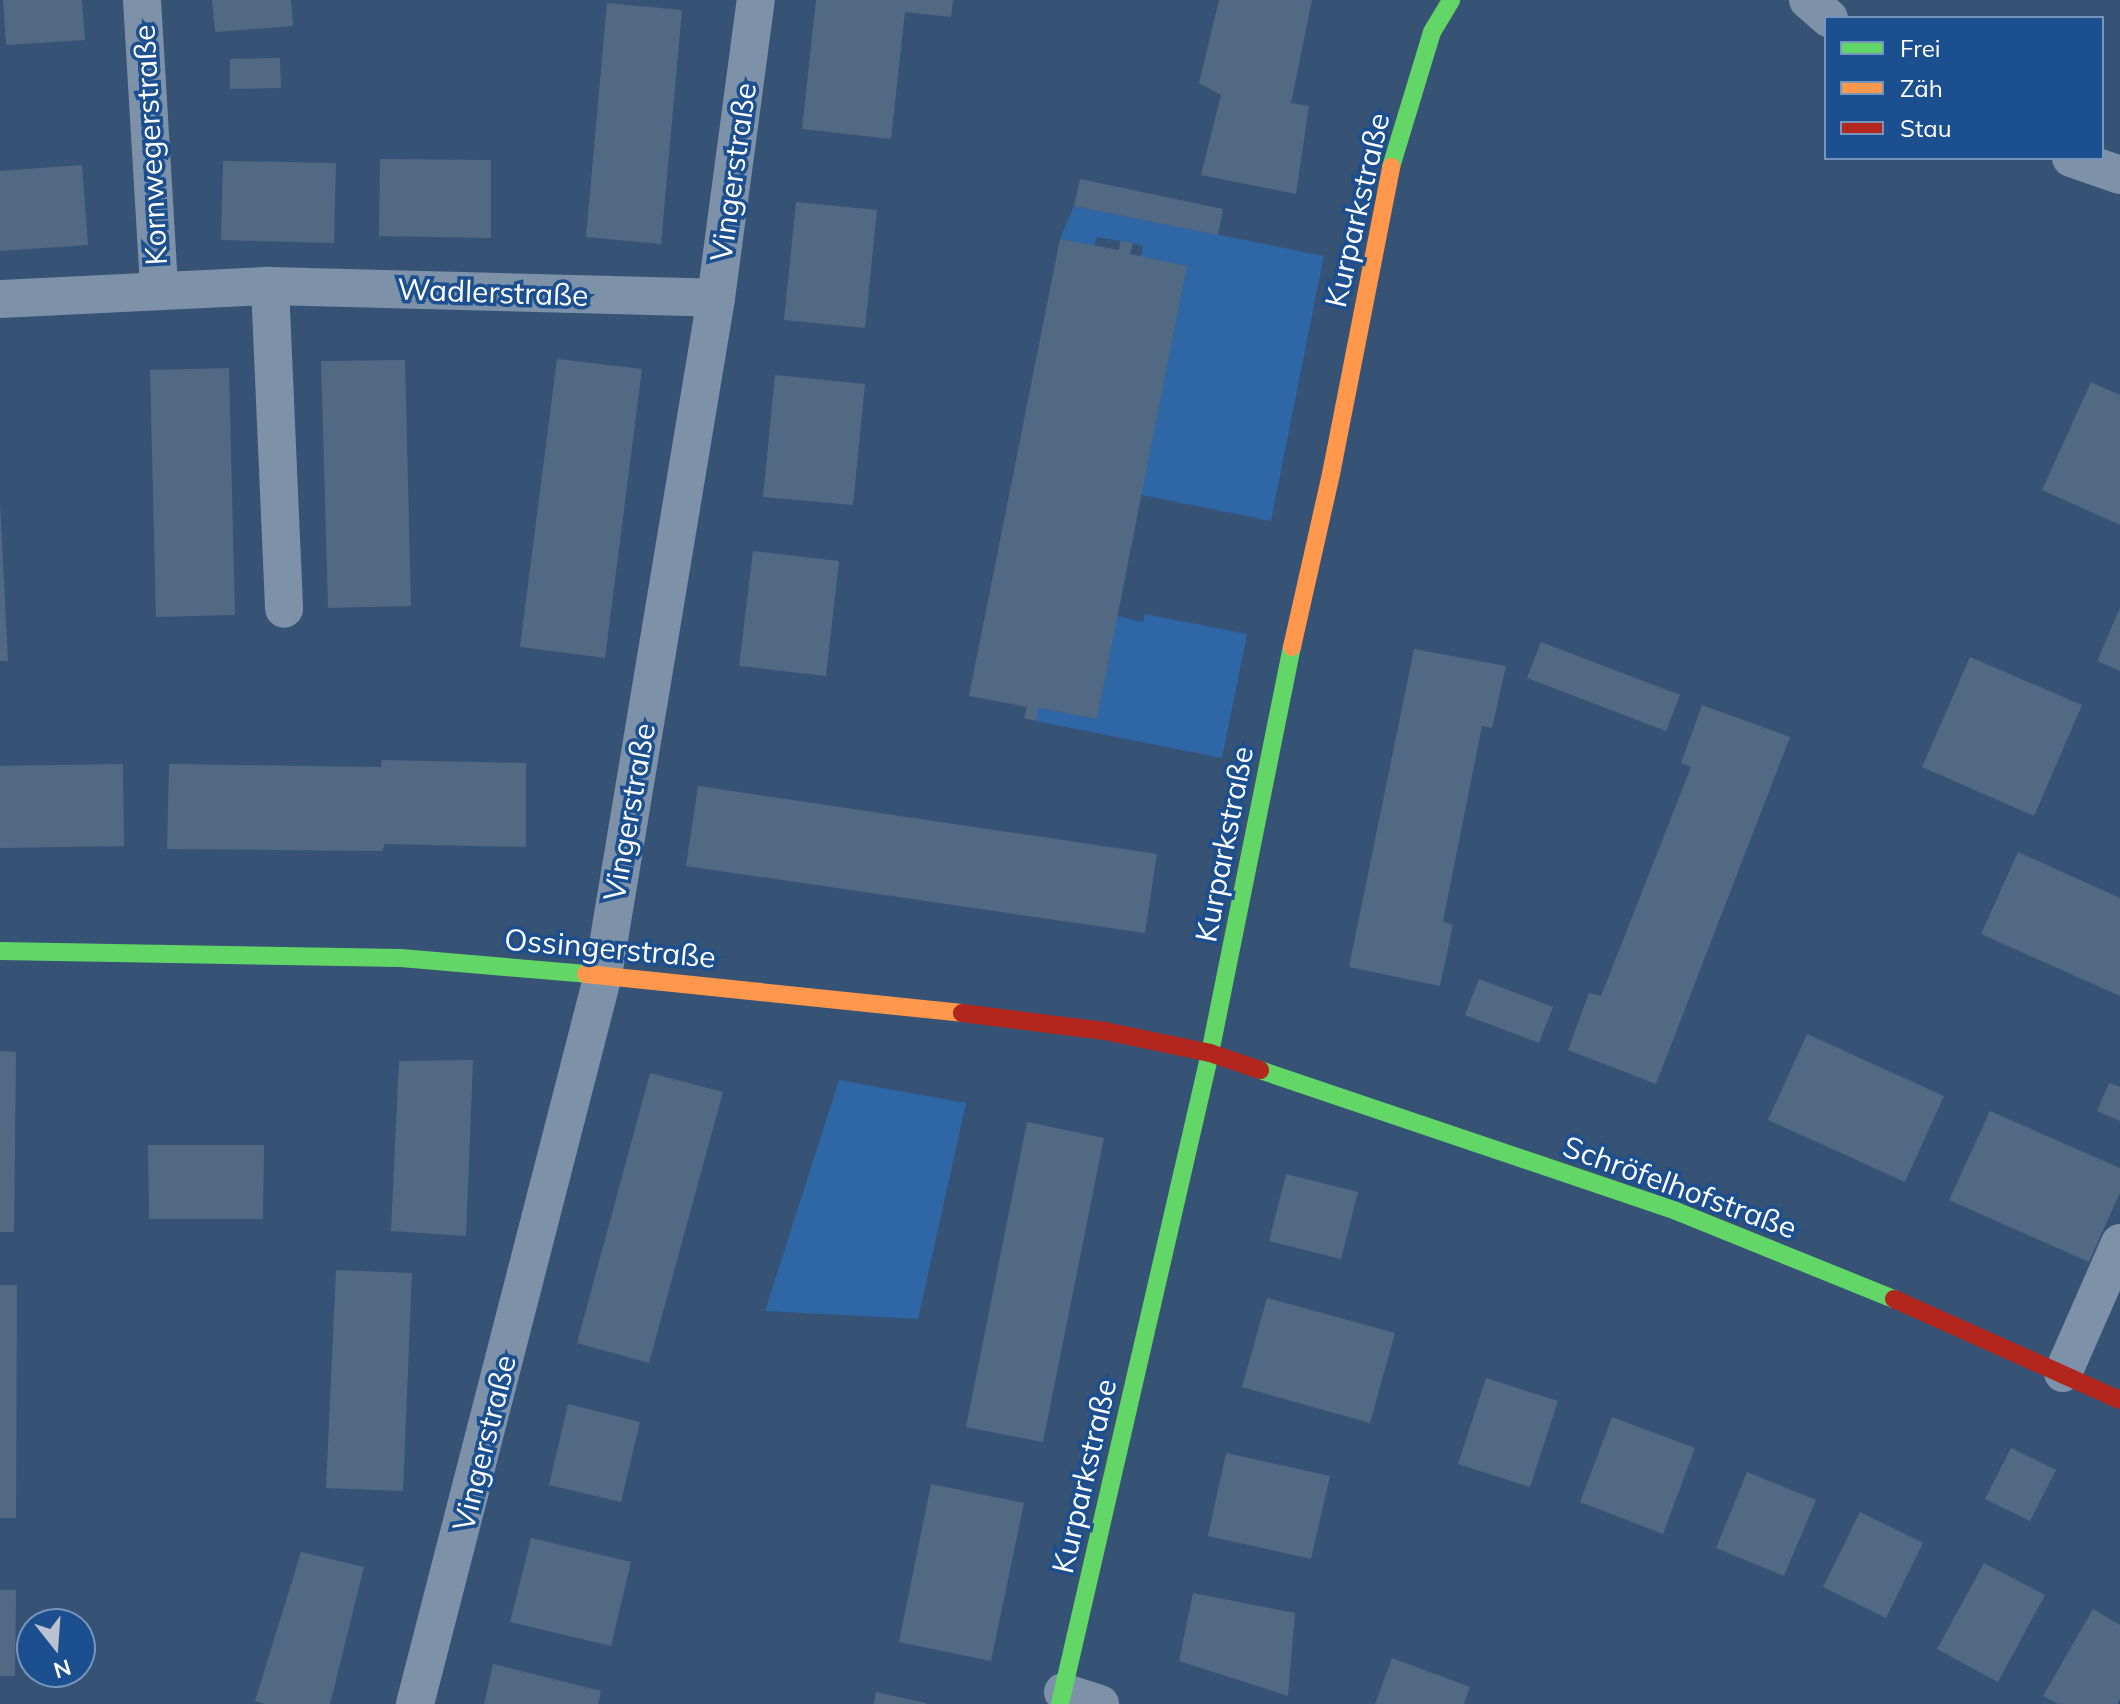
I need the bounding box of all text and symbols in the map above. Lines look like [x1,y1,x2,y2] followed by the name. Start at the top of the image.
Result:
[1824,16,2104,160] legend
[126,24,174,266] street label: Kornwegerstraße
[1900,33,1941,63] text: Frei
[1900,73,1943,103] text: Zäh
[703,80,763,264] street label: Vingerstraße
[1317,109,1397,311] street label: Kurparkstraße
[1900,113,1952,143] text: Stau
[397,271,589,313] street label: Wadlerstraße
[596,720,662,904] street label: Vingerstraße
[1187,743,1261,945] street label: Kurparkstraße
[503,921,717,975] street label: Ossingerstraße
[1558,1128,1802,1246] street label: Schröfelhofstraße
[445,1351,523,1535] street label: Vingerstraße
[1044,1375,1124,1577] street label: Kurparkstraße
[16,1608,96,1688] north arrow
[50,1653,74,1685] text: N

